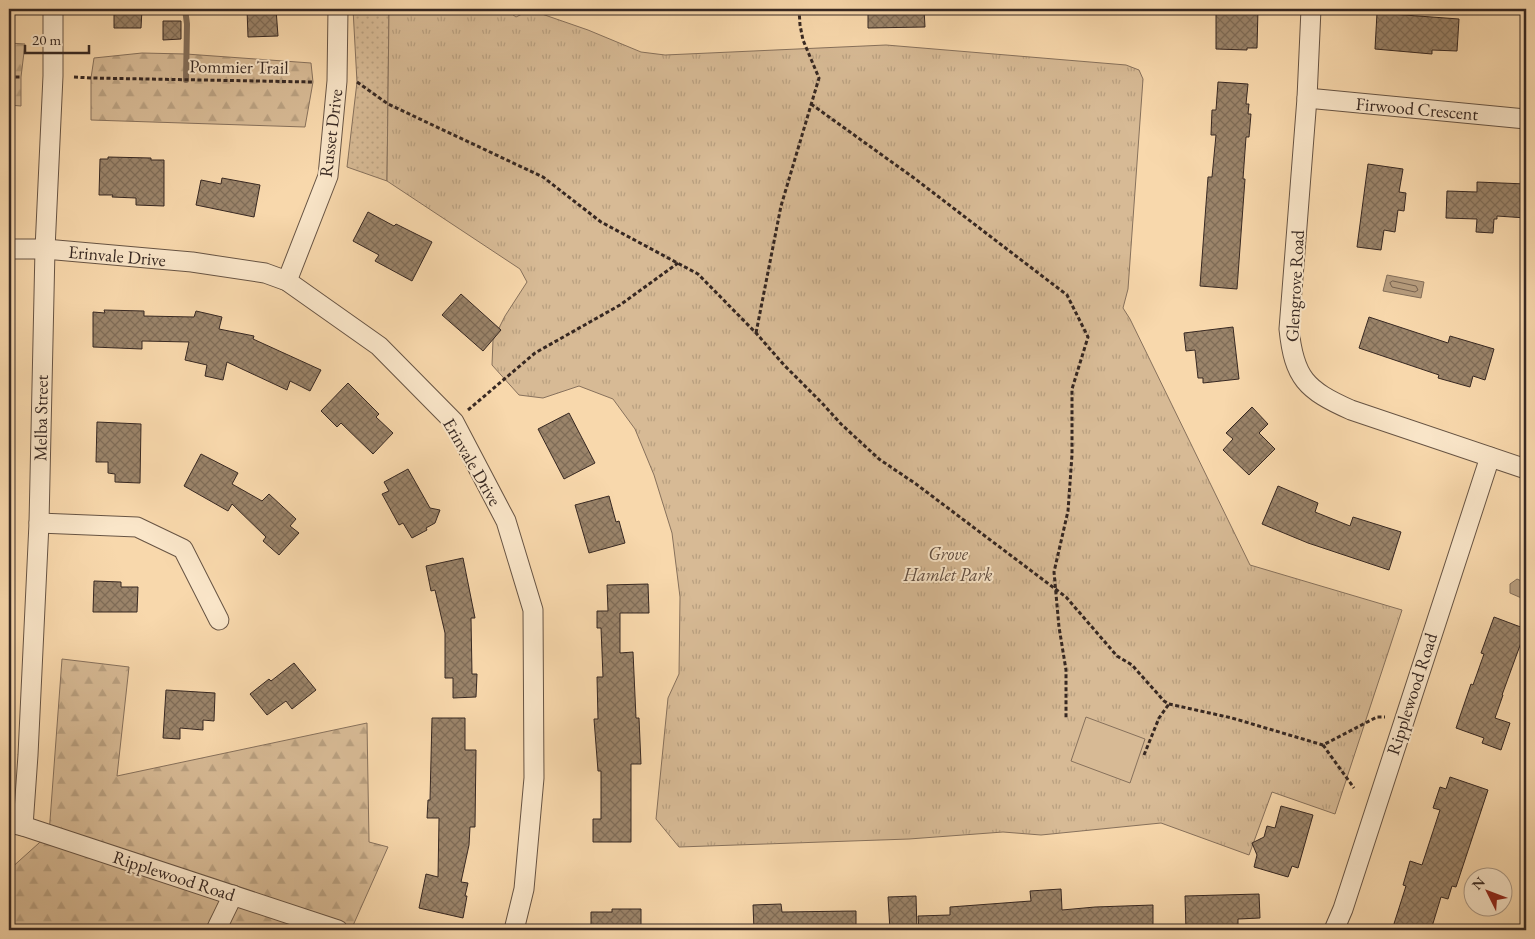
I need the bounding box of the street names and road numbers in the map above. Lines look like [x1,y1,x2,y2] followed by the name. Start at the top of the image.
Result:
[189,54,289,79] street label: Pommier Trail
[314,88,347,178] street label: Russet Drive
[1355,92,1480,125] street label: Firwood Crescent
[1280,228,1309,343] street label: Glengrove Road
[67,240,167,271] street label: Erinvale Drive
[28,374,53,461] street label: Melba Street
[438,414,507,510] street label: Erinvale Drive
[1381,629,1442,758] street label: Ripplewood Road
[110,845,239,906] street label: Ripplewood Road

